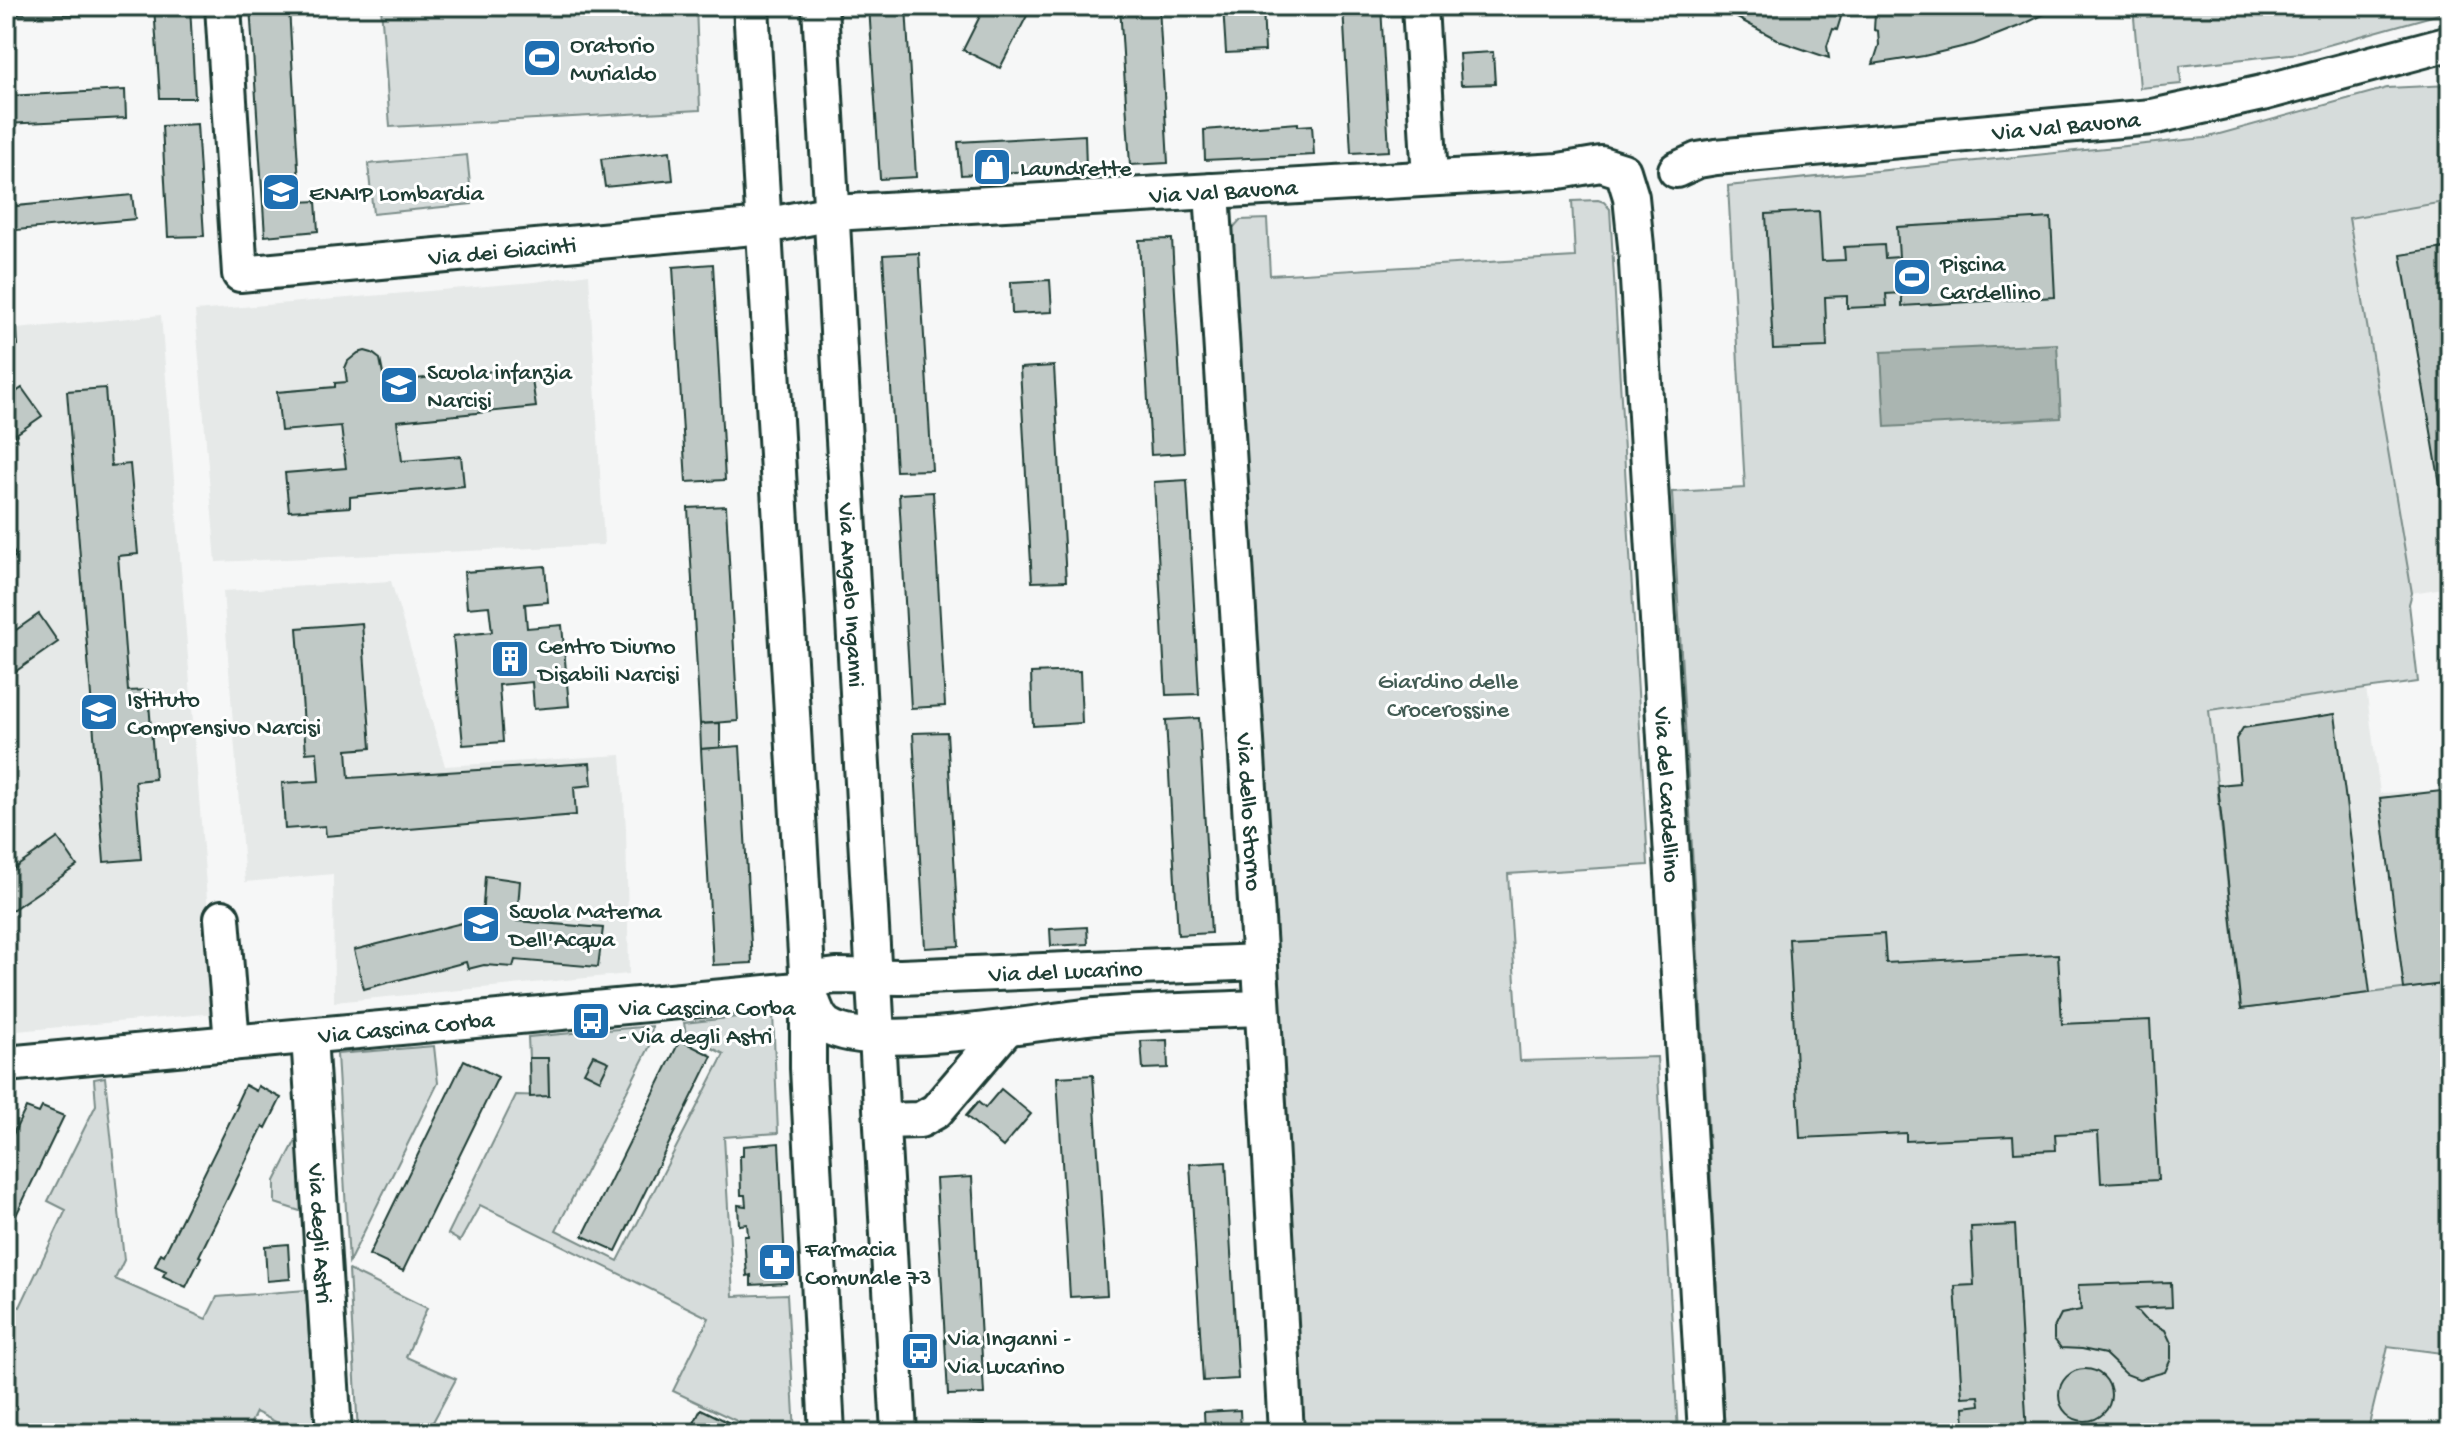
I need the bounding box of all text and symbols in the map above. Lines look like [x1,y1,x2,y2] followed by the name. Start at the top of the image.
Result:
[570,33,657,90] place label: Oratorio Murialdo
[521,37,563,79] sports icon: Oratorio Murialdo
[1990,107,2142,150] street label: Via Val Bavona
[971,146,1013,188] shop icon: Laundrette
[1020,156,1132,185] place label: Laundrette
[260,171,302,213] school or university icon: ENAIP Lombardia
[1148,175,1299,213] street label: Via Val Bavona
[309,181,485,210] place label: ENAIP Lombardia
[426,232,578,275] street label: Via dei Giacinti
[1939,252,2041,309] place label: Piscina Cardellino
[1891,256,1933,298] sports icon: Piscina Cardellino
[427,360,573,417] place label: Scuola infanzia Narcisi
[378,364,420,406] school or university icon: Scuola infanzia Narcisi
[829,501,869,688] street label: Via Angelo Inganni
[536,634,680,691] place label: Centro Diurno Disabili Narcisi
[489,638,531,680] building icon: Centro Diurno Disabili Narcisi
[1378,669,1519,726] park label: Giardino delle Crocerossine
[127,687,321,744] place label: Istituto Comprensivo Narcisi
[78,691,120,733] school or university icon: Istituto Comprensivo Narcisi
[1645,705,1685,884] street label: Via del Cardellino
[1228,731,1266,892] street label: Via dello Storno
[507,899,662,956] place label: Scuola Materna Dell'Acqua
[460,903,502,945] school or university icon: Scuola Materna Dell'Acqua
[987,956,1143,991] street label: Via del Lucarino
[618,996,796,1053] place label: Via Cascina Corba - Via degli Astri
[570,1000,612,1042] bus stop icon: Via Cascina Corba - Via degli Astri
[316,1007,496,1053] street label: Via Cascina Corba
[299,1162,337,1305] street label: Via degli Astri
[804,1237,932,1294] place label: Farmacia Comunale 73
[756,1241,798,1283] pharmacy icon: Farmacia Comunale 73
[947,1326,1071,1383] place label: Via Inganni - Via Lucarino
[899,1330,941,1372] bus stop icon: Via Inganni - Via Lucarino

